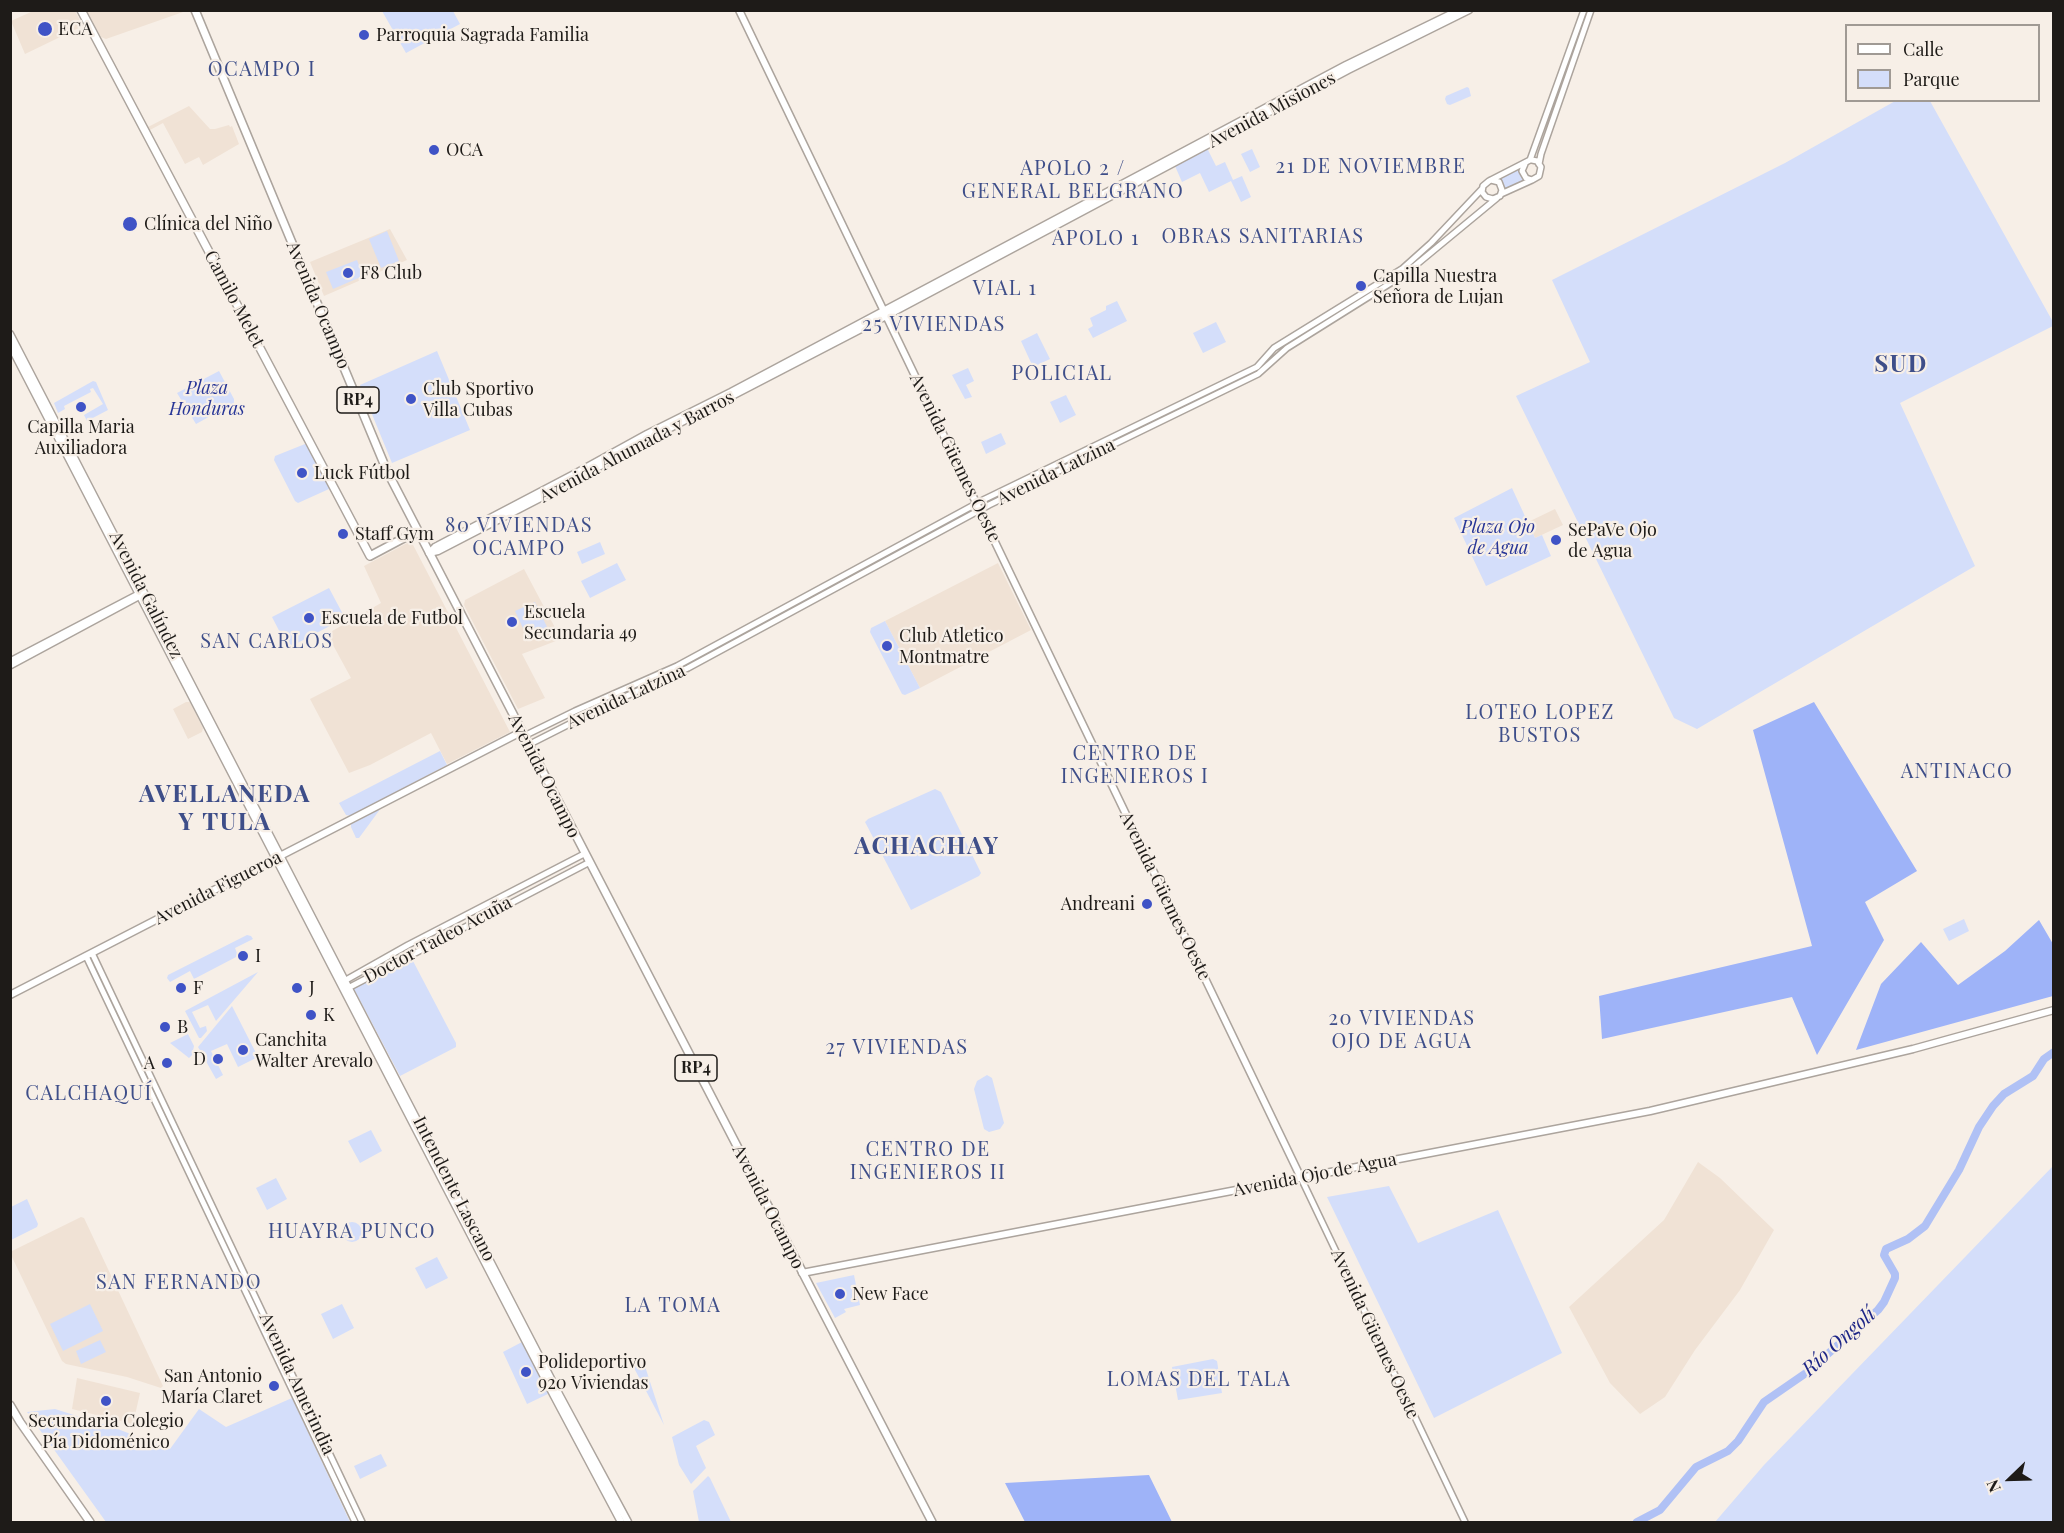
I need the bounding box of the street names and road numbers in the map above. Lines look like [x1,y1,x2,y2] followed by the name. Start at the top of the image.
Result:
[1205,67,1339,153] street label: Avenida Misiones
[281,238,355,372] street label: Avenida Ocampo
[199,247,269,351] street label: Camilo Melet
[905,370,1005,546] street label: Avenida Güemes Oeste
[536,386,738,508] street label: Avenida Ahumada y Barros
[337,387,379,413] road number: RP4
[994,434,1118,510] street label: Avenida Latzina
[105,528,187,662] street label: Avenida Galíndez
[563,660,689,734] street label: Avenida Latzina
[503,710,585,842] street label: Avenida Ocampo
[1115,808,1215,984] street label: Avenida Güemes Oeste
[151,847,285,929] street label: Avenida Figueroa
[360,892,516,988] street label: Doctor Tadeo Acuña
[675,1055,717,1081] road number: RP4
[408,1113,500,1265] street label: Intendente Lascano
[727,1141,809,1273] street label: Avenida Ocampo
[1232,1149,1398,1201] street label: Avenida Ojo de Agua
[1326,1246,1424,1422] street label: Avenida Güemes Oeste
[255,1310,339,1458] street label: Avenida Amerindia

